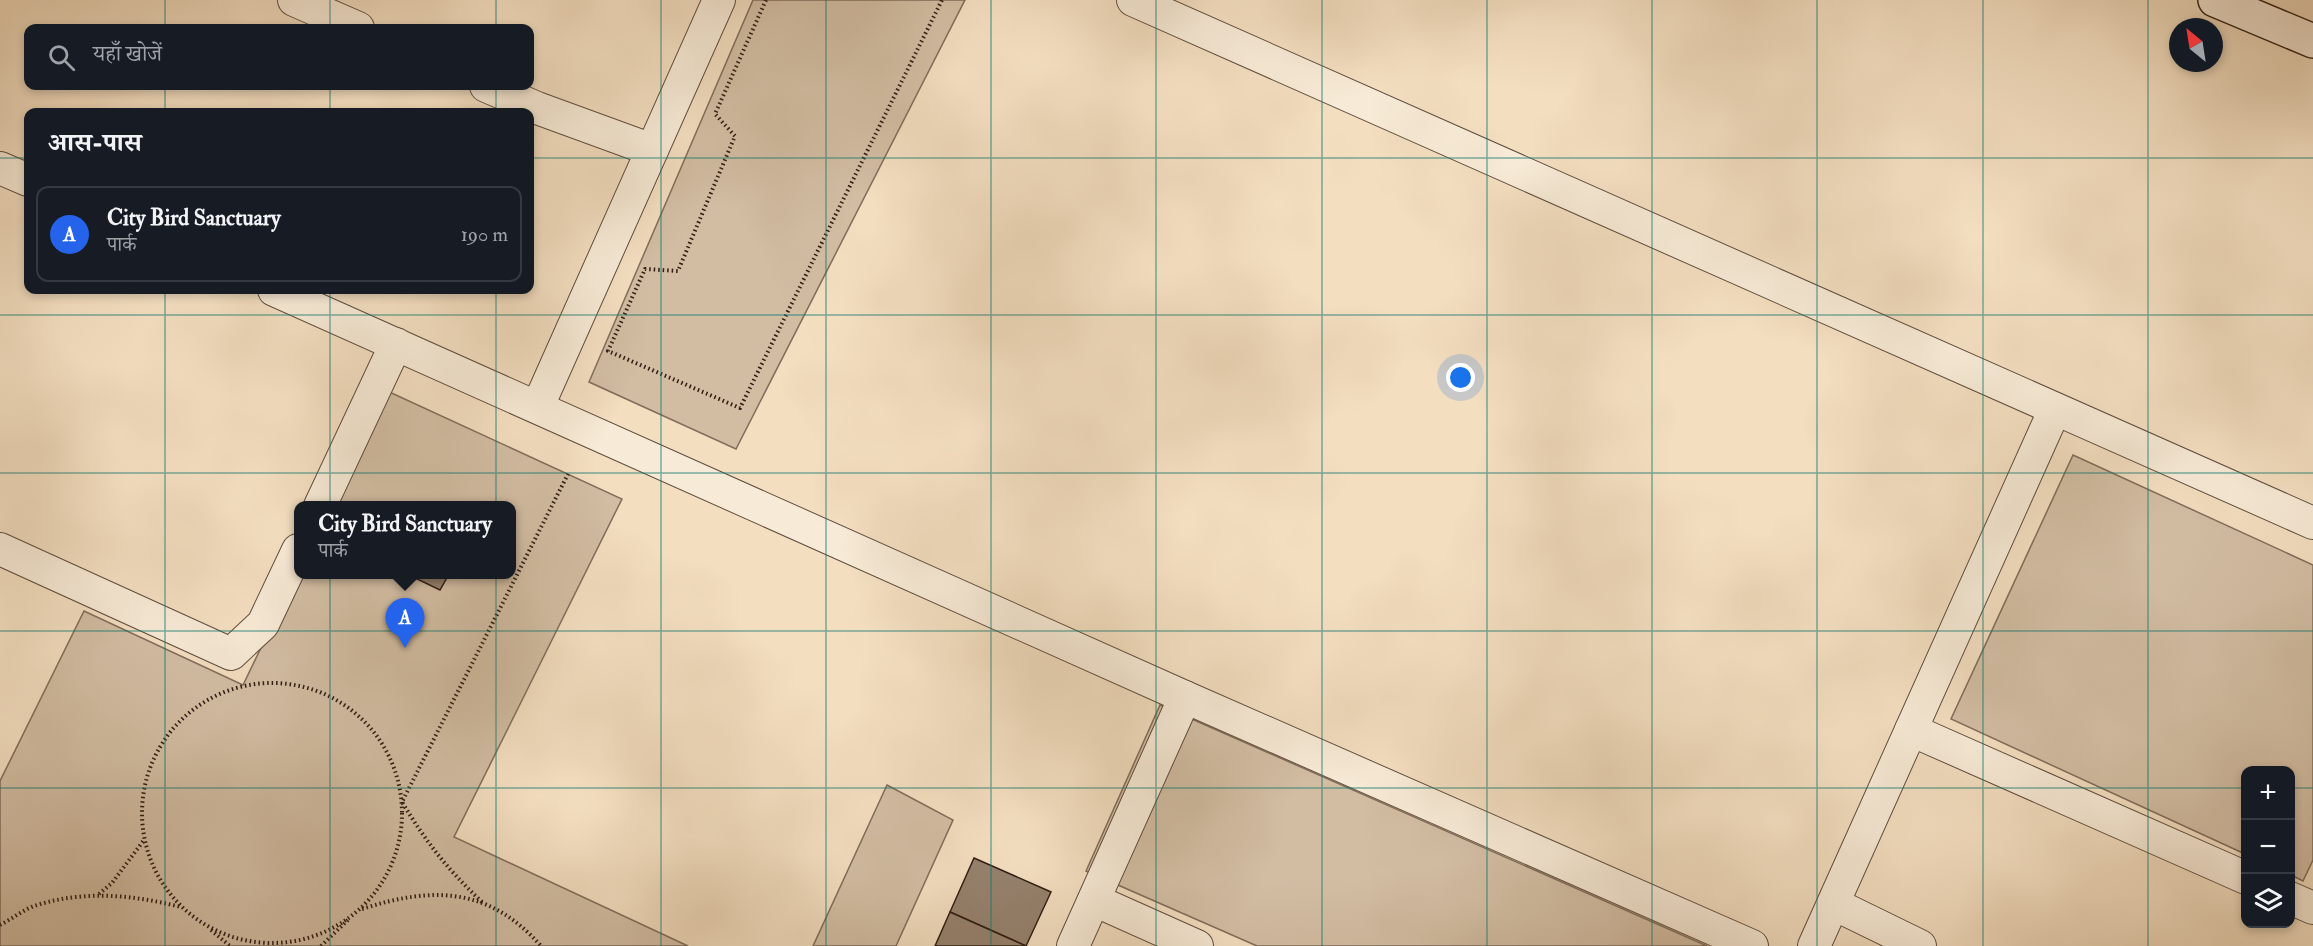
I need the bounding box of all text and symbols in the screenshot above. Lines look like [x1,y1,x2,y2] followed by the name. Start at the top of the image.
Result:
[2169,18,2223,72] north arrow
[24,24,534,90] search box
[93,40,162,68] text: यहाँ खोजें
[45,41,78,74] icon: search
[48,127,142,159] text: आस-पास
[107,204,281,232] text: City Bird Sanctuary
[63,222,76,247] text: A
[461,222,508,247] text: 190 m
[107,232,136,257] text: पार्क
[1446,363,1475,392] your location
[294,501,516,579] popup
[318,510,492,538] text: City Bird Sanctuary
[318,538,348,563] text: पार्क
[386,598,424,648] pin: A
[2241,766,2295,928] map controls
[2241,766,2295,820] button: +
[2241,820,2295,874] button: −
[2241,874,2295,928] button: layers

